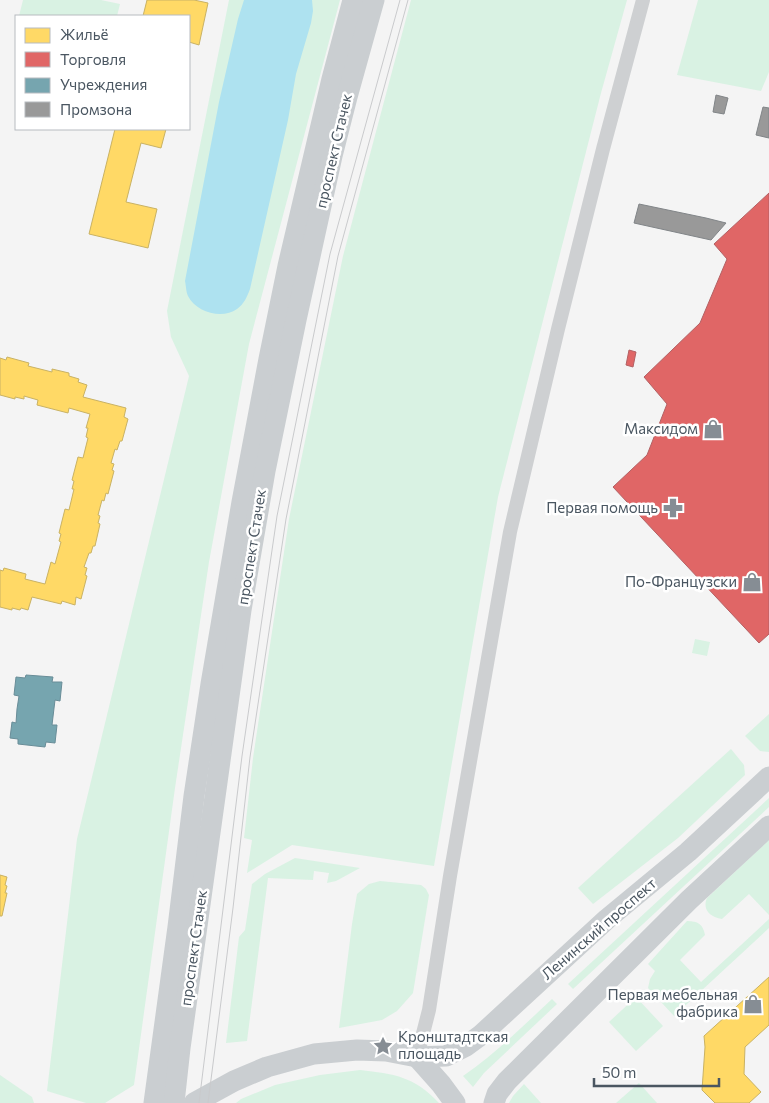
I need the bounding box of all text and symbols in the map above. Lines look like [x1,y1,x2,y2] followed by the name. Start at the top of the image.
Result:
[15,15,190,130] legend
[60,25,108,43] text: Жильё
[60,50,126,68] text: Торговля
[60,75,147,93] text: Учреждения
[311,92,355,210] street label: проспект Стачек
[60,100,132,118] text: Промзона
[702,418,724,440] shop icon: Максидом
[624,419,698,437] place label: Максидом
[233,488,269,606] street label: проспект Стачек
[662,497,684,519] pharmacy icon: Первая помощь
[546,498,658,516] place label: Первая помощь
[741,571,763,593] shop icon: По-Французски
[625,572,737,590] place label: По-Французски
[537,874,659,983] street label: Ленинский проспект
[176,889,210,1007] street label: проспект Стачек
[608,985,738,1020] place label: Первая мебельная фабрика
[742,993,764,1015] shop icon: Первая мебельная фабрика
[398,1027,508,1062] place label: Кронштадтская площадь
[372,1035,394,1057] place icon: Кронштадтская площадь
[594,1056,719,1088] scale bar
[602,1063,636,1081] text: 50 m

